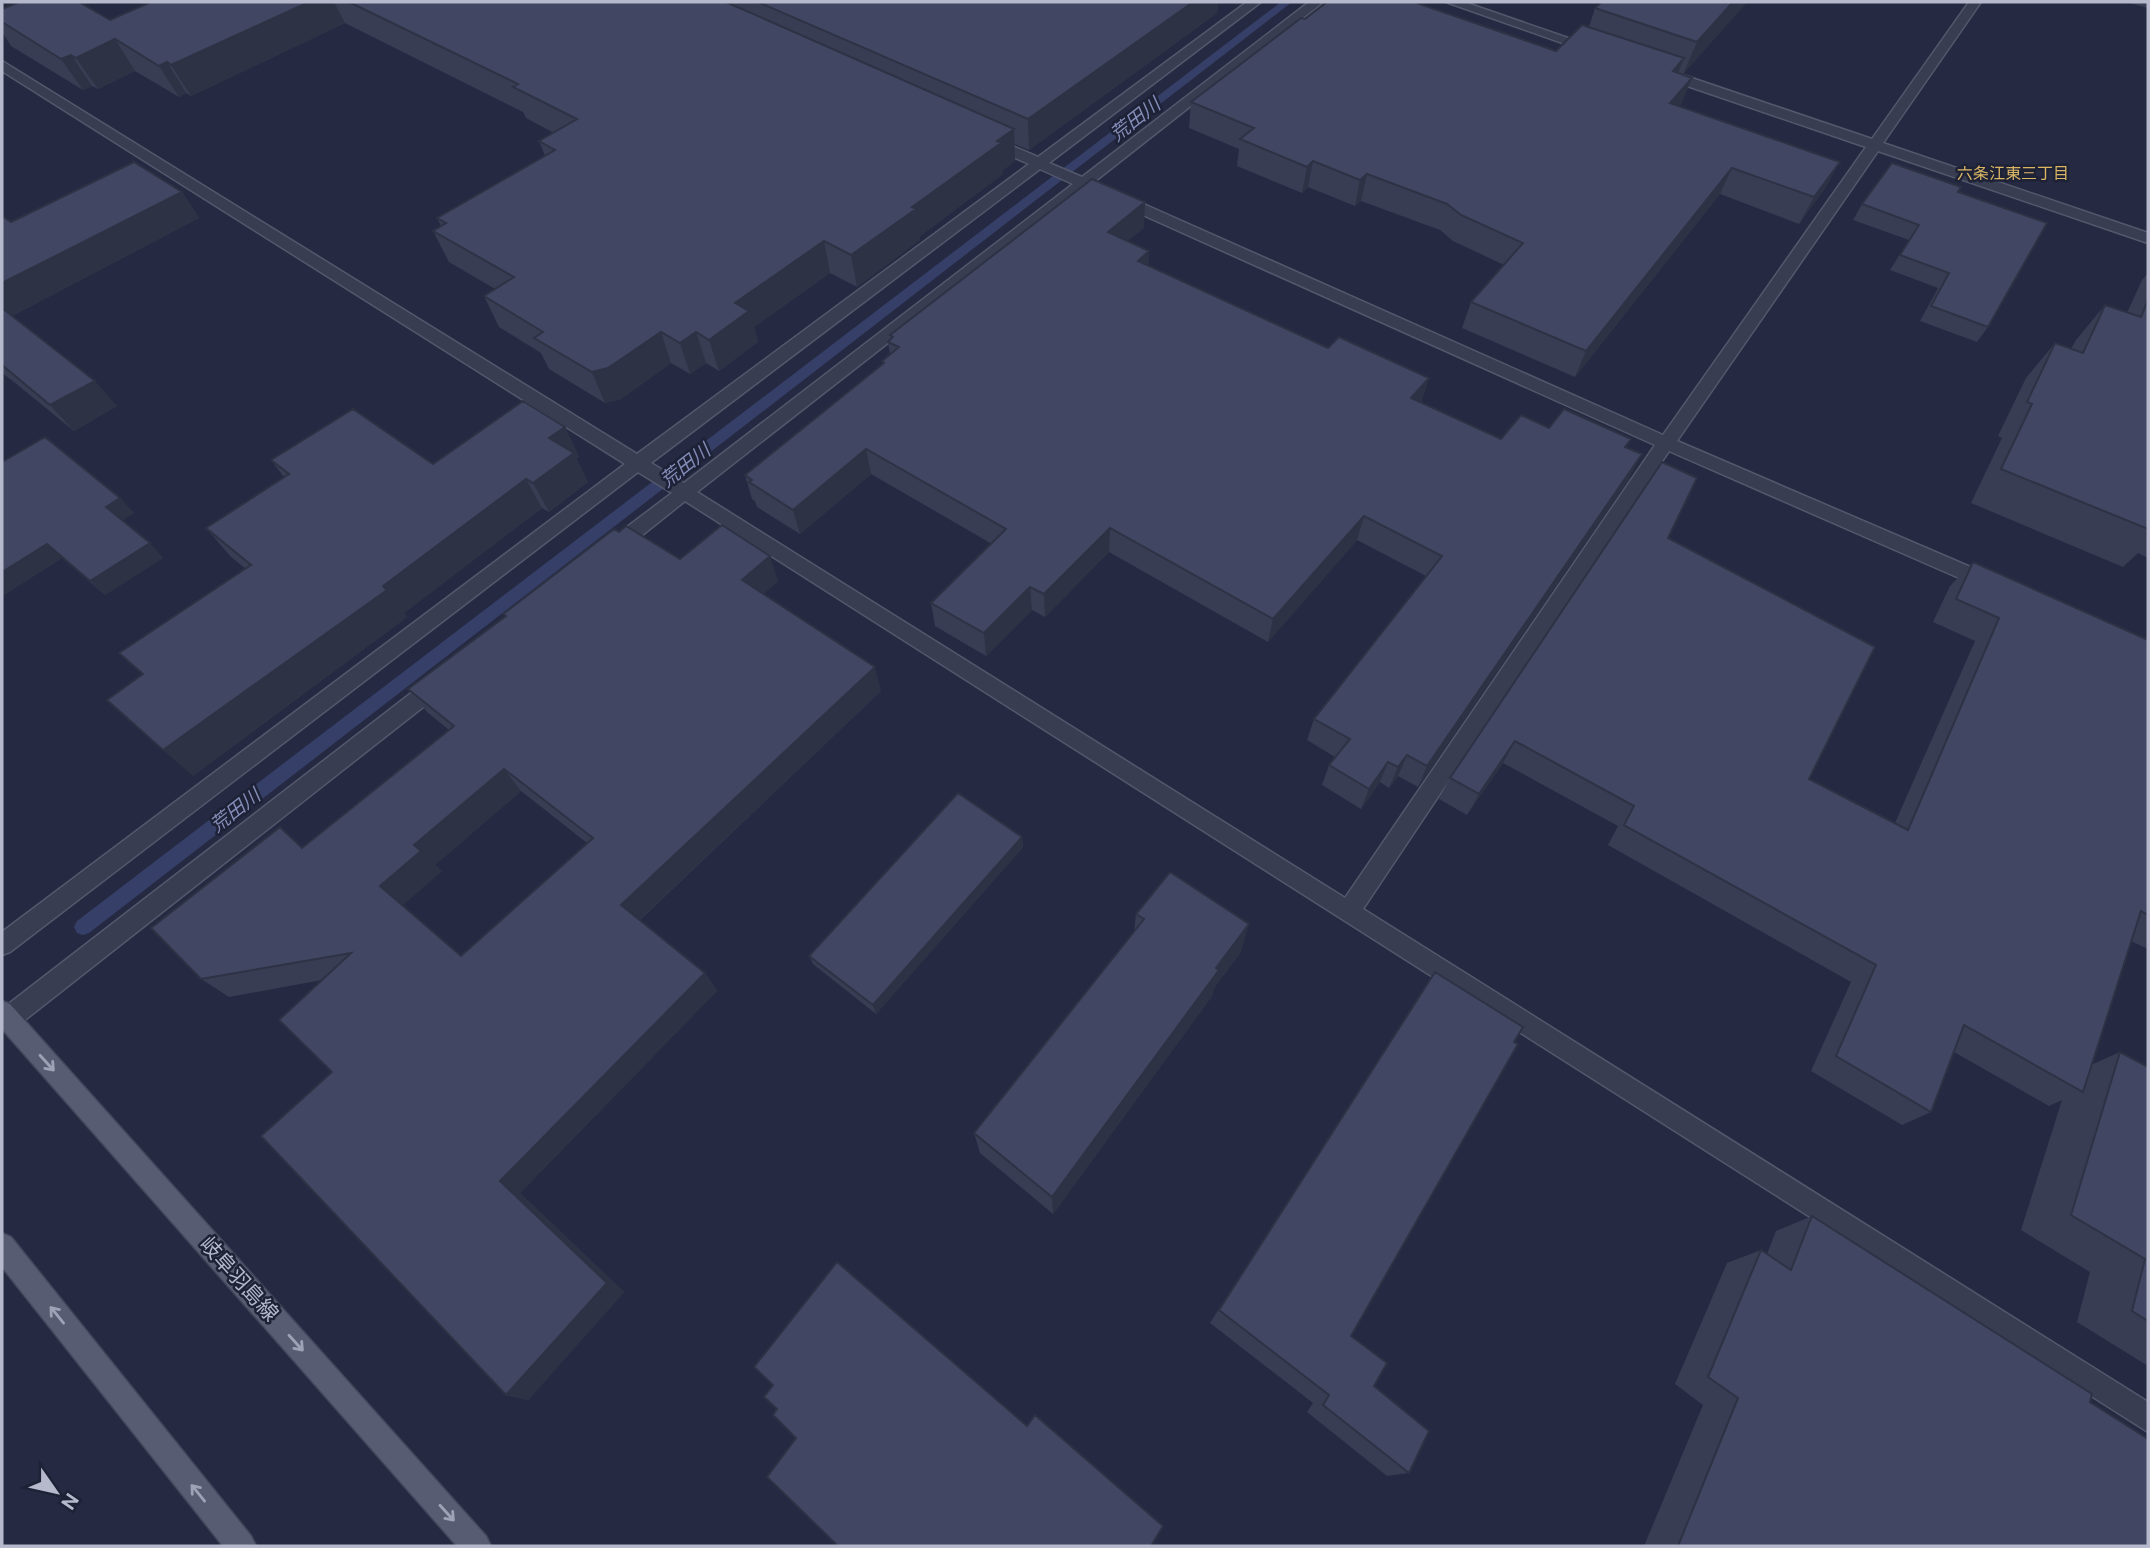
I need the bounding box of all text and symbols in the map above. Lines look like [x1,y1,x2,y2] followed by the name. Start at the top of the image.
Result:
[1106,92,1166,145] water label: 荒田川
[1957,164,2069,183] district label: 六条江東三丁目
[656,438,716,491] water label: 荒田川
[206,783,266,836] water label: 荒田川
[39,1054,55,1072] one-way arrow
[195,1231,284,1326] street label: 岐阜羽島線
[49,1306,64,1324] one-way arrow
[288,1334,304,1352] one-way arrow
[21,1457,91,1527] north arrow
[191,1484,206,1502] one-way arrow
[57,1489,83,1514] text: N
[439,1504,455,1522] one-way arrow

